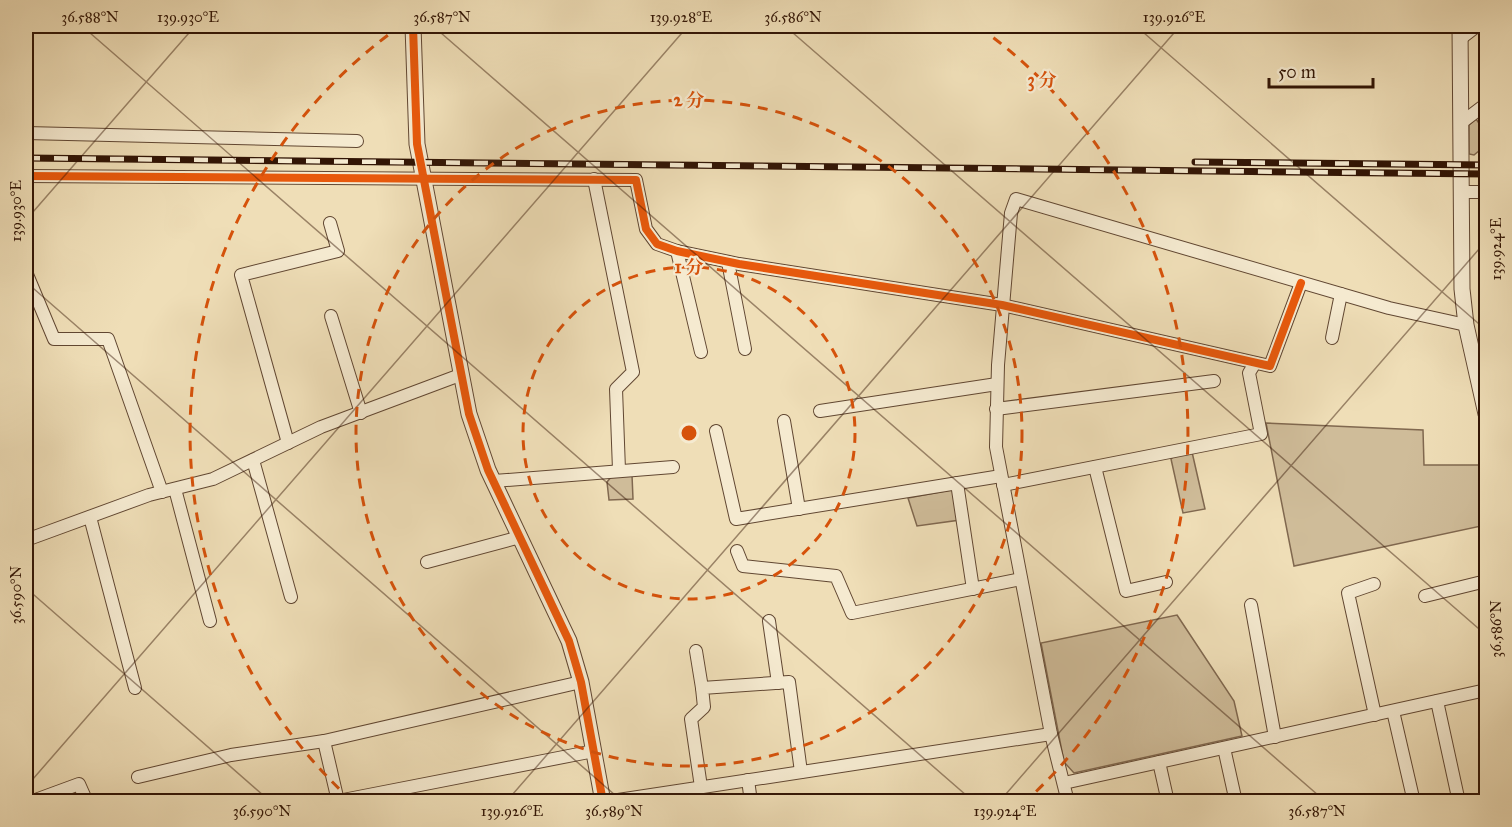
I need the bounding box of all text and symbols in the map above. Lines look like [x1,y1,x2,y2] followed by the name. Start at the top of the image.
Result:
[61,8,119,26] text: 36.588°N
[157,8,219,26] text: 139.930°E
[413,8,471,26] text: 36.587°N
[650,8,713,26] text: 139.928°E
[764,8,822,26] text: 36.586°N
[1143,8,1205,26] text: 139.926°E
[1269,51,1372,89] scale bar
[1278,61,1316,83] text: 50 m
[1027,69,1057,92] text: 3 分
[674,89,704,111] text: 2 分
[7,180,25,242] text: 139.930°E
[1487,217,1505,281] text: 139.924°E
[675,256,704,278] text: 1 分
[679,423,699,443] centre of rings
[7,565,25,624] text: 36.590°N
[1487,600,1505,658] text: 36.586°N
[233,802,292,820] text: 36.590°N
[481,802,543,820] text: 139.926°E
[585,802,643,820] text: 36.589°N
[973,802,1037,820] text: 139.924°E
[1288,802,1346,820] text: 36.587°N

